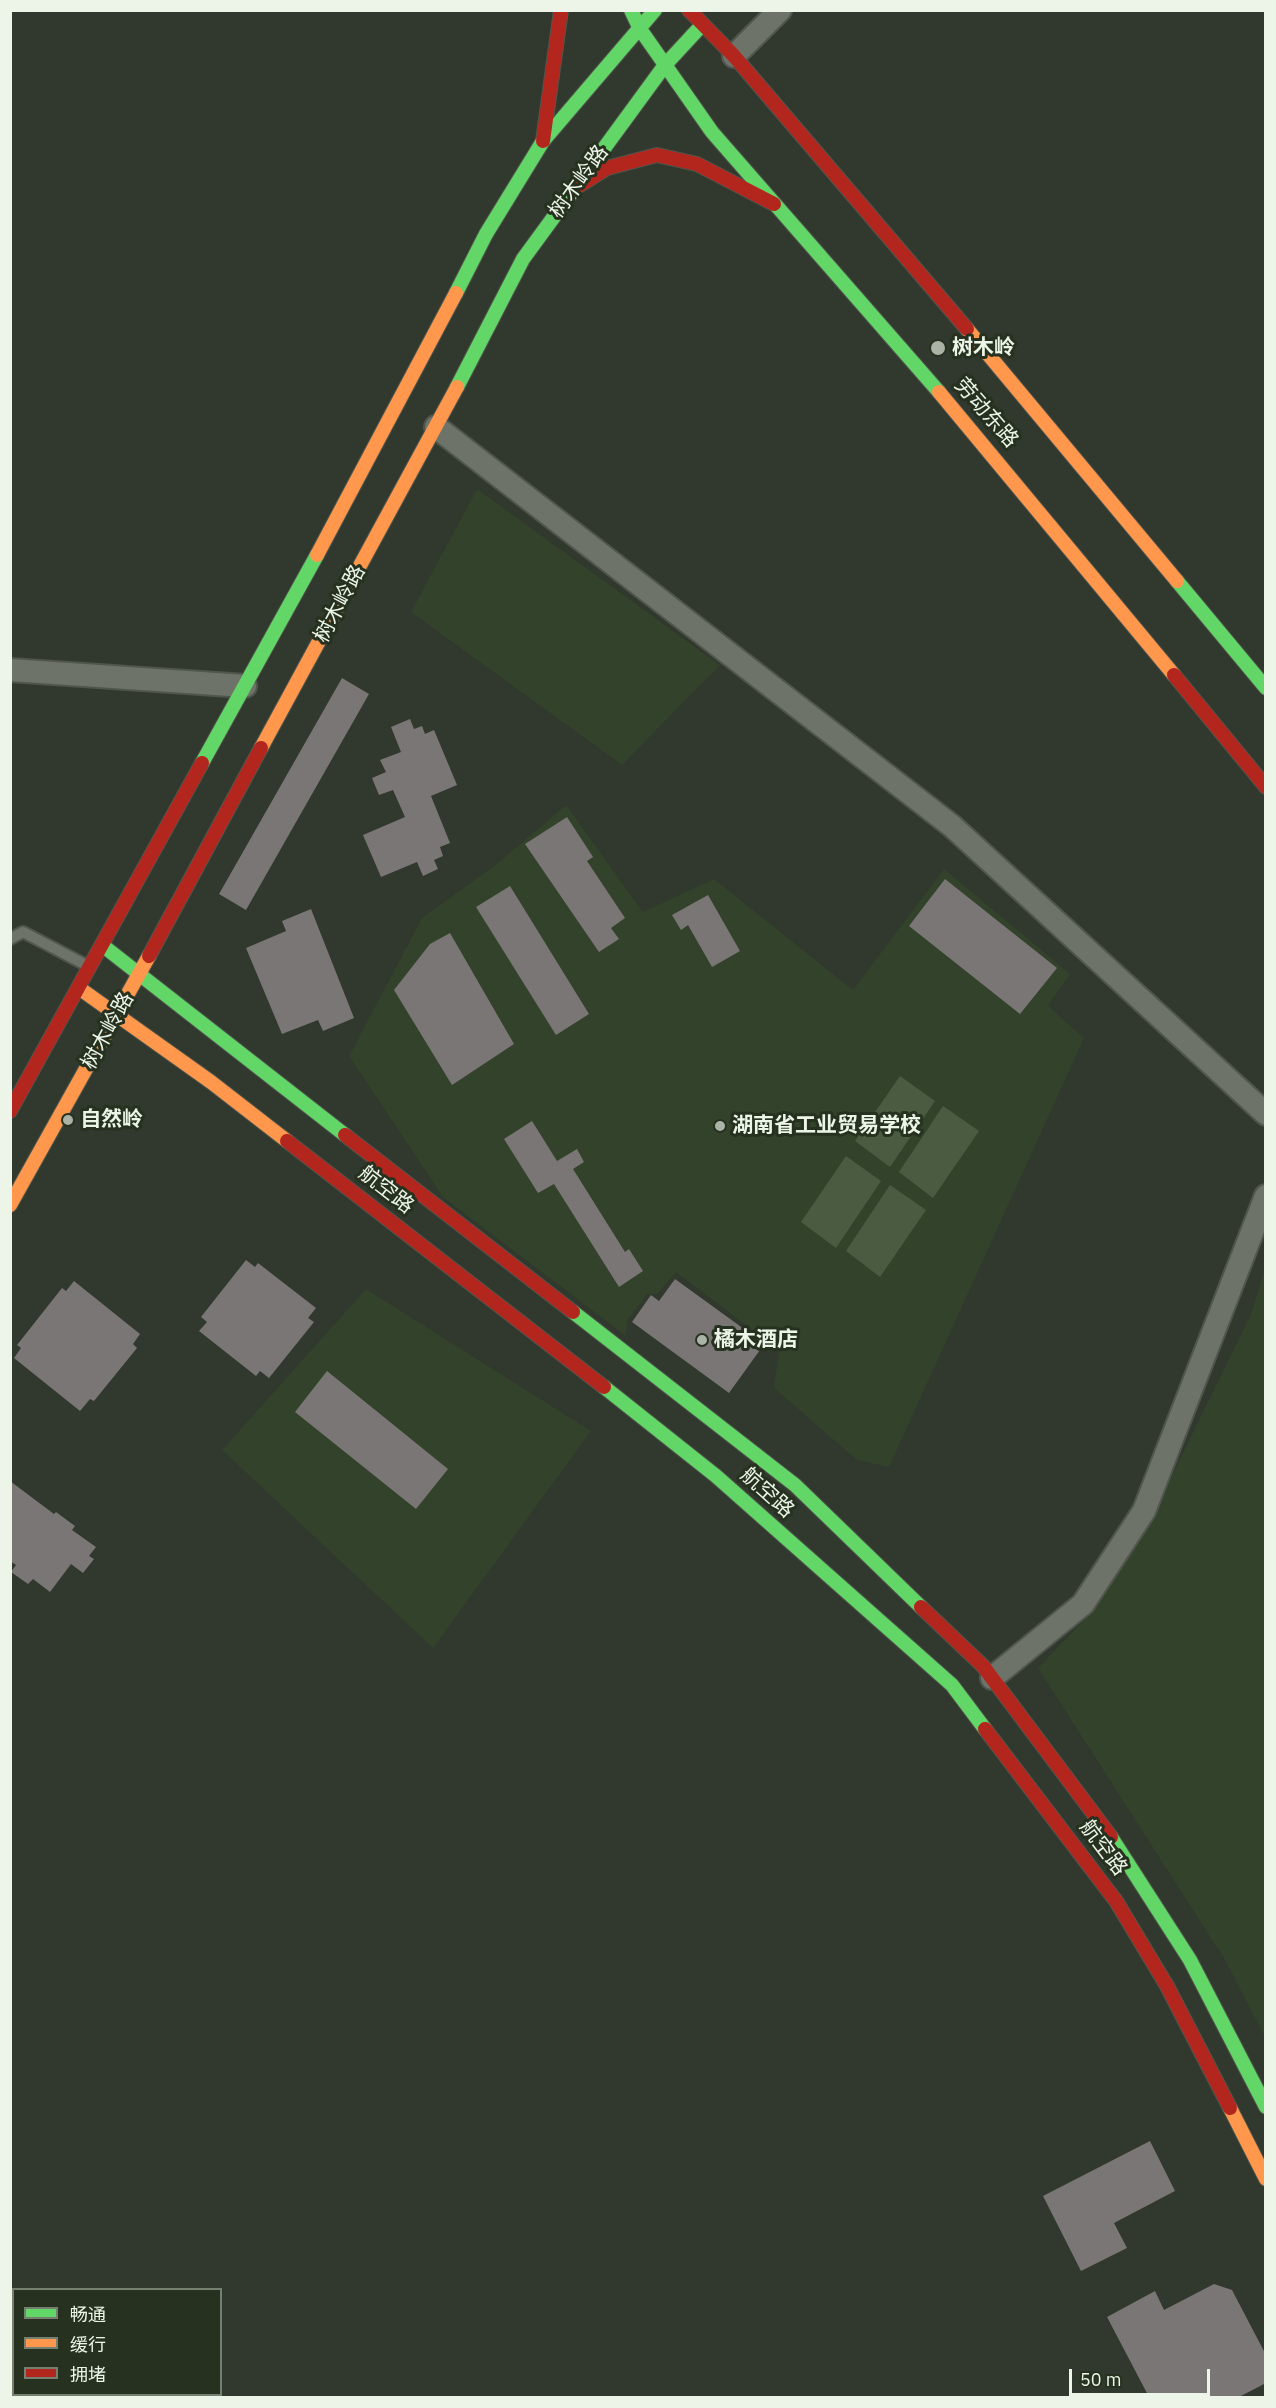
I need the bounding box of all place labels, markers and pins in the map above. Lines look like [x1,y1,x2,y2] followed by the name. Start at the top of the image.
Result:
[952,335,1015,361] place label: 树木岭
[929,339,947,357] marker: 树木岭
[80,1107,143,1133] place label: 自然岭
[61,1113,75,1127] marker: 自然岭
[732,1113,921,1139] place label: 湖南省工业贸易学校
[713,1119,727,1133] marker: 湖南省工业贸易学校
[714,1327,798,1353] place label: 橘木酒店
[695,1333,709,1347] marker: 橘木酒店

